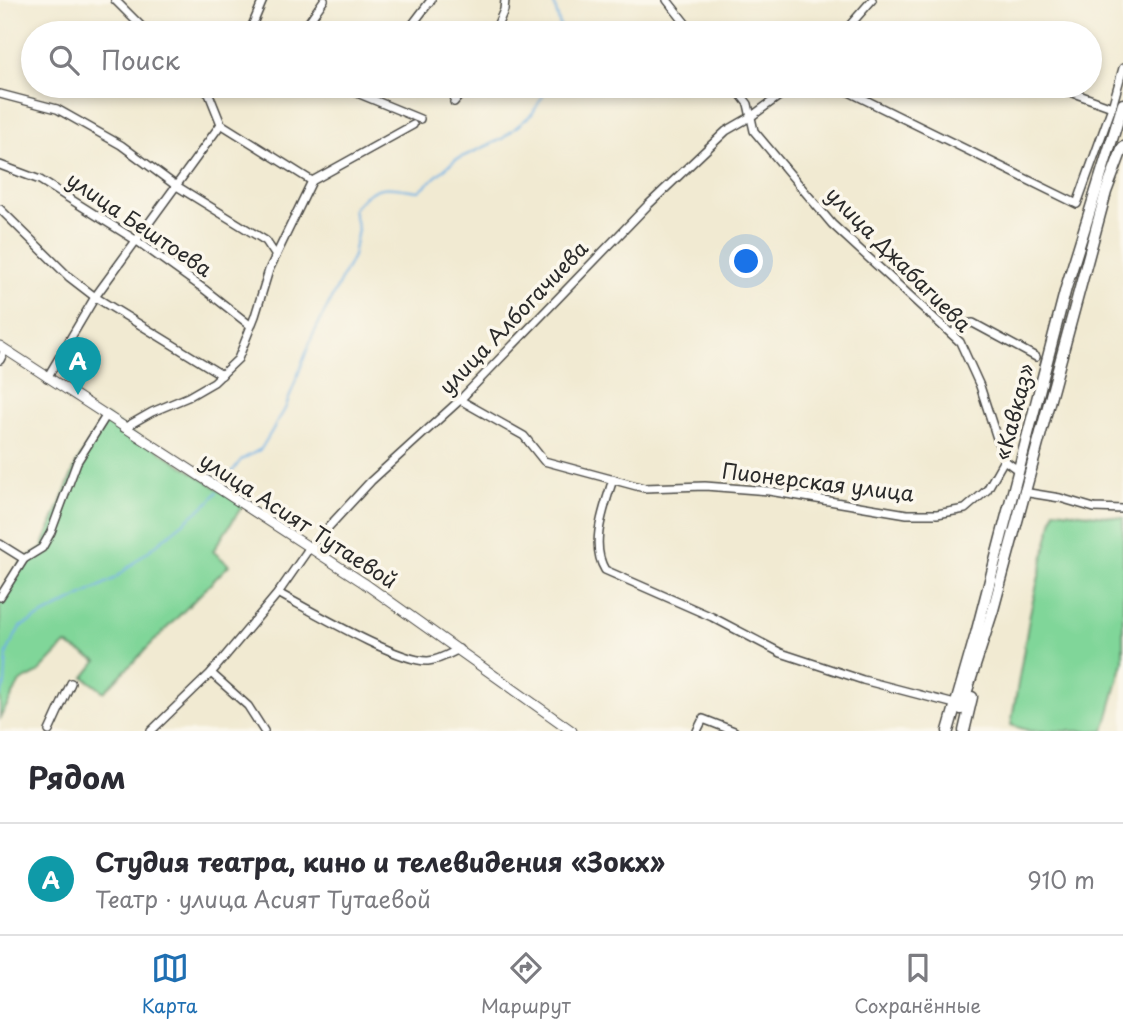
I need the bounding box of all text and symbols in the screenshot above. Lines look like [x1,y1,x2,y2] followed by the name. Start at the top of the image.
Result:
[21,21,1102,98] search box
[101,40,180,79] text: Поиск
[45,41,83,79] icon: search
[61,163,219,284] street label: улица Бештоева
[819,178,980,339] street label: улица Джабагиева
[430,232,595,401] street label: улица Албогачиева
[729,244,763,278] your location
[55,337,101,395] pin: A
[985,359,1041,463] street label: «Кавказ»
[194,443,404,595] street label: улица Асият Тутаевой
[720,453,917,509] street label: Пионерская улица
[28,754,126,799] text: Рядом
[95,842,665,881] text: Студия театра, кино и телевидения «Зокх»
[42,862,60,897] text: A
[1027,862,1095,897] text: 910 m
[95,881,431,916] text: Театр · улица Асият Тутаевой
[142,949,198,1019] tab: Карта
[481,949,571,1019] tab: Маршрут
[854,949,981,1019] tab: Сохранённые

